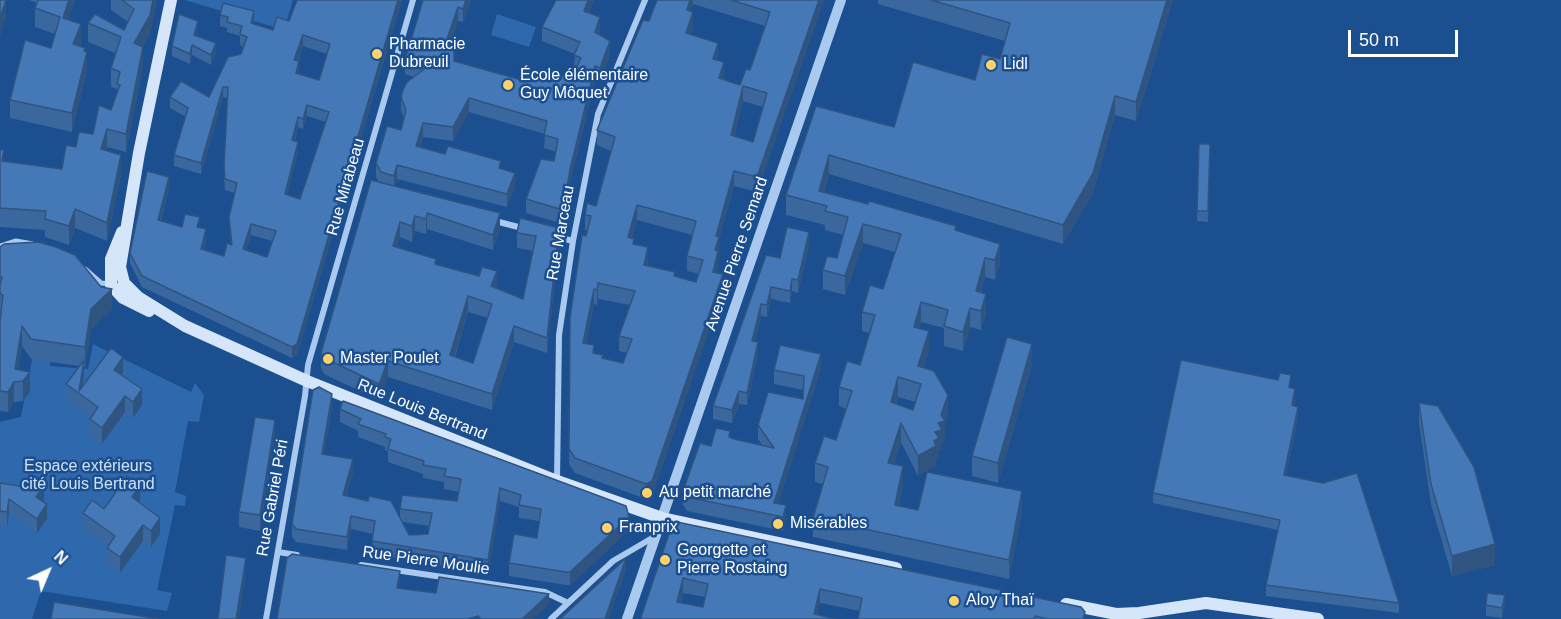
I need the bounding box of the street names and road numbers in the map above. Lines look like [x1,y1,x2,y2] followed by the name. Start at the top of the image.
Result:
[323,136,369,238] street label: Rue Mirabeau
[702,174,772,334] street label: Avenue Pierre Semard
[543,184,579,282] street label: Rue Marceau
[354,375,490,445] street label: Rue Louis Bertrand
[253,438,293,558] street label: Rue Gabriel Péri
[361,543,491,579] street label: Rue Pierre Moulie

